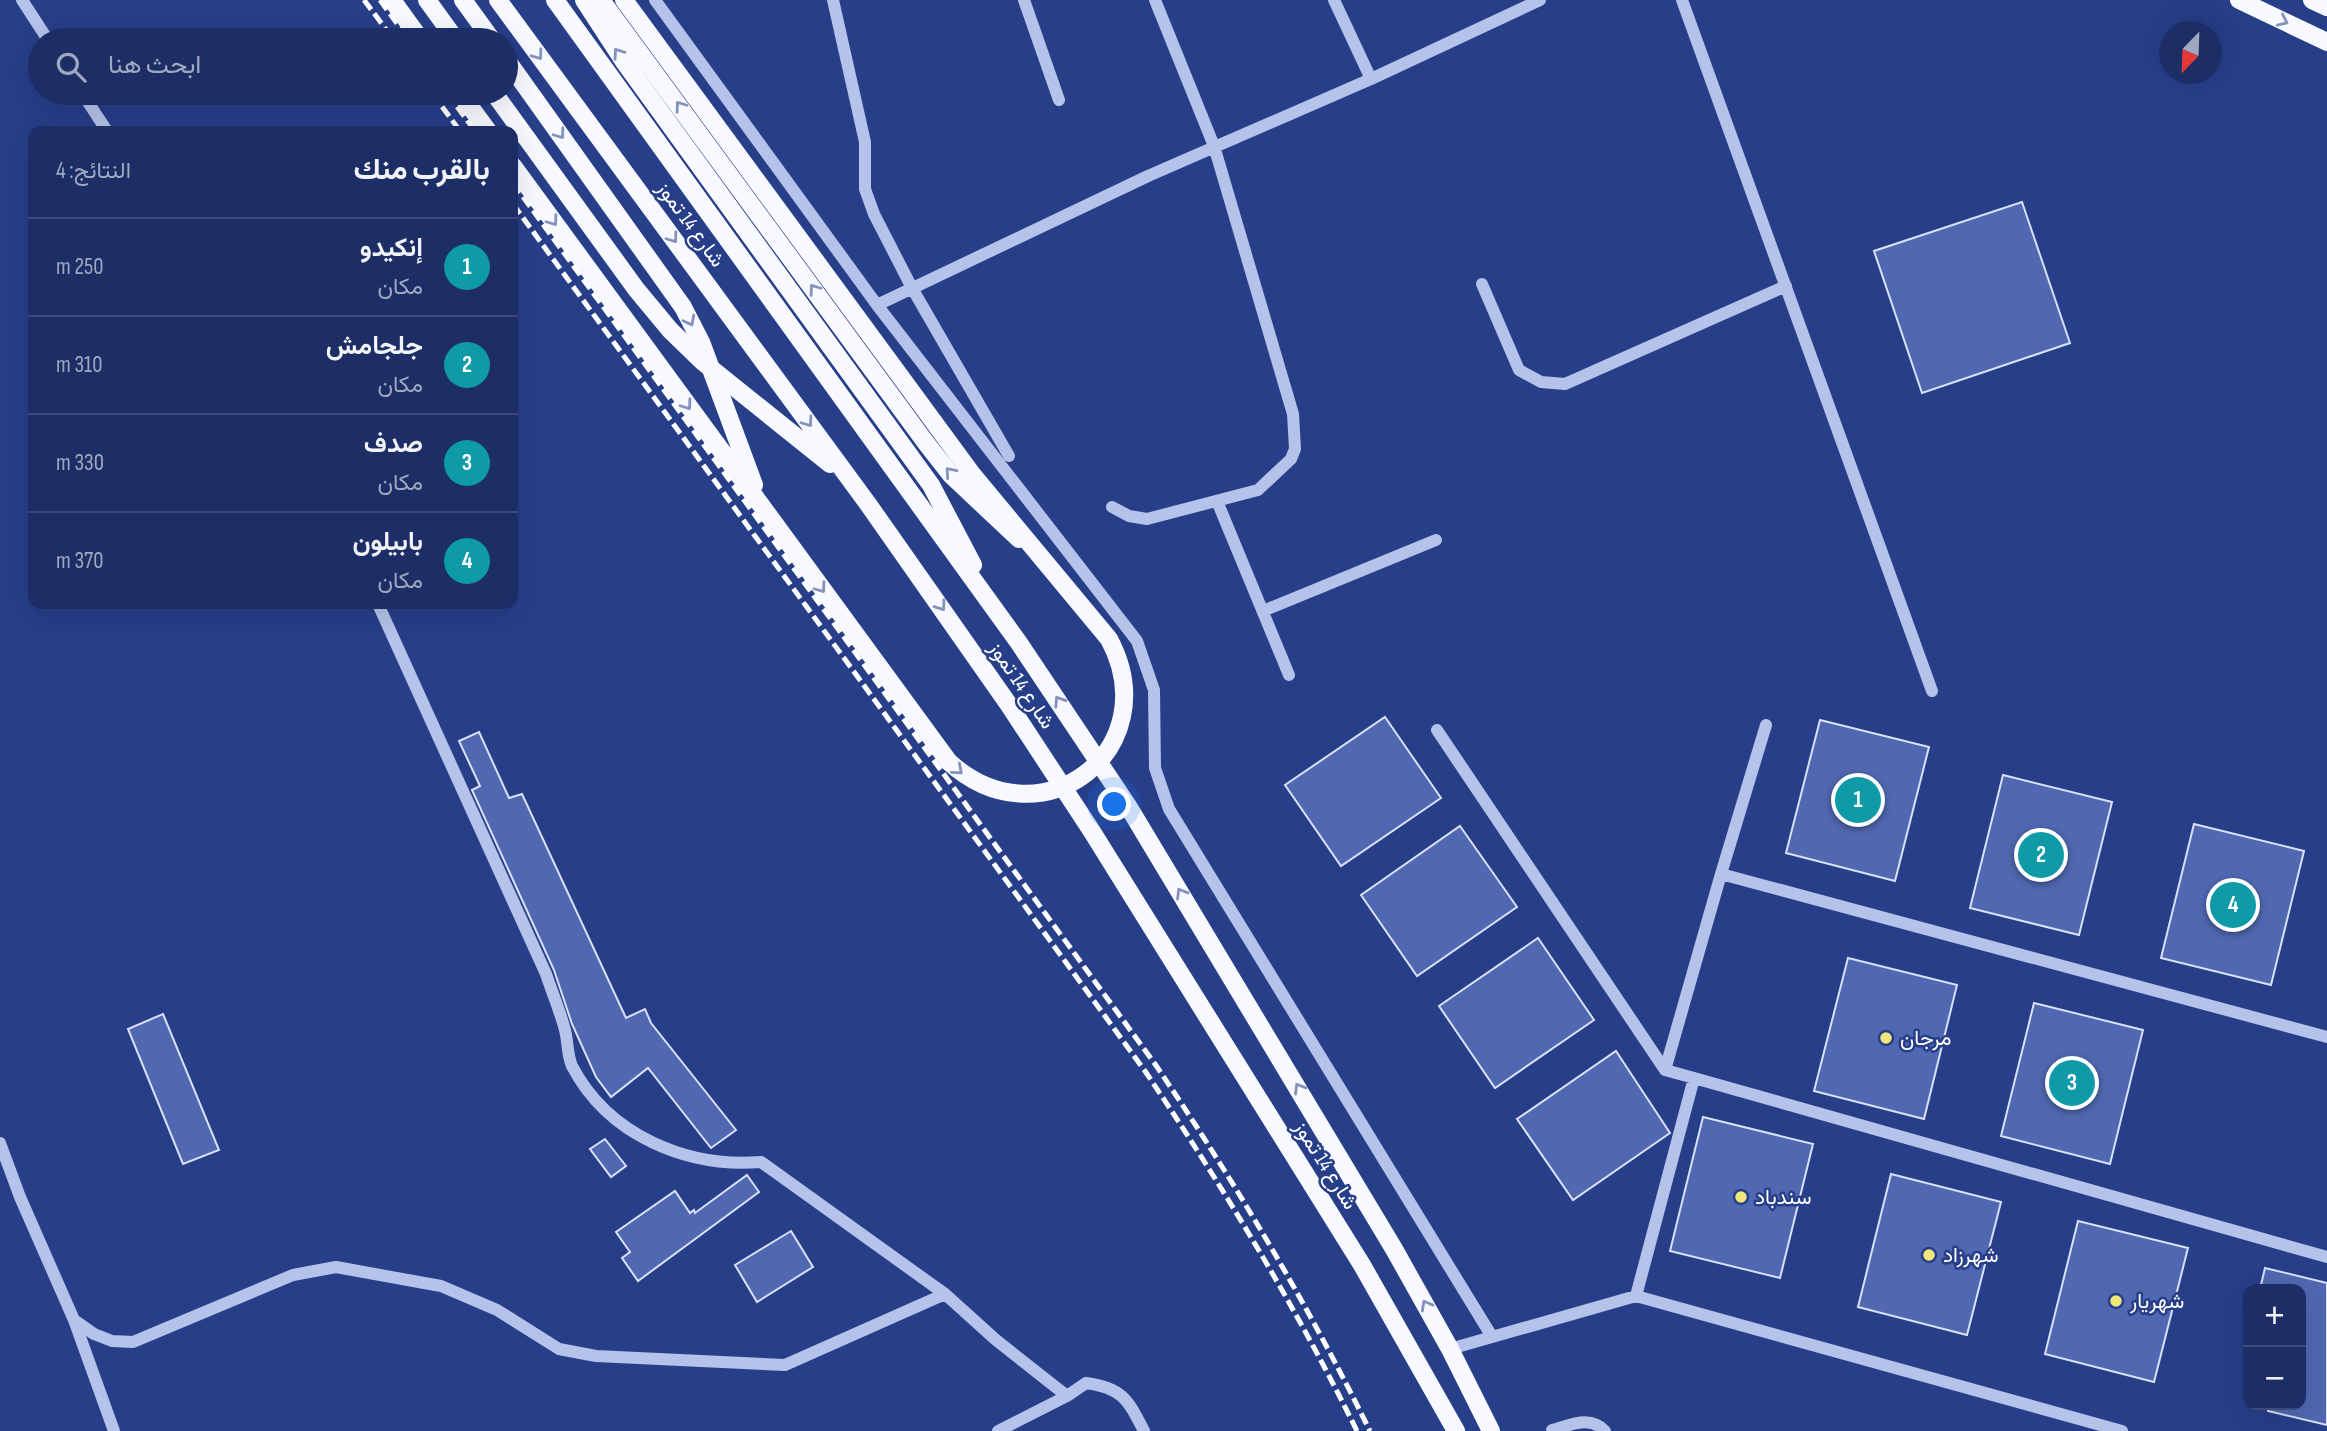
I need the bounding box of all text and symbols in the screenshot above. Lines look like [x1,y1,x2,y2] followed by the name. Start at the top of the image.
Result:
[2276,13,2288,27] one-way arrow
[2159,21,2222,84] north arrow
[28,28,518,105] search box
[530,47,543,60] one-way arrow
[613,47,626,60] one-way arrow
[52,48,90,86] icon: search
[108,50,201,81] text: ابحث هنا
[676,101,688,113] one-way arrow
[552,126,564,139] one-way arrow
[354,152,490,188] text: بالقرب منك
[56,157,131,185] text: النتائج: 4
[650,176,730,273] street label: شارع 14 تموز
[545,213,557,226] one-way arrow
[665,230,677,243] one-way arrow
[360,233,423,264] text: إنكيدو
[56,253,103,281] text: 250 m
[462,253,472,281] text: 1
[377,273,423,301] text: مكان
[810,285,822,297] one-way arrow
[681,313,695,326] one-way arrow
[326,331,423,362] text: جلجامش
[56,351,102,379] text: 310 m
[462,351,472,379] text: 2
[377,371,423,399] text: مكان
[679,397,691,410] one-way arrow
[799,414,812,427] one-way arrow
[364,429,423,460] text: صدف
[56,449,104,477] text: 330 m
[462,449,472,477] text: 3
[946,467,958,480] one-way arrow
[377,469,423,497] text: مكان
[352,527,423,558] text: بابيلون
[56,547,103,575] text: 370 m
[462,547,472,575] text: 4
[377,567,423,595] text: مكان
[813,581,825,593] one-way arrow
[933,598,945,611] one-way arrow
[982,636,1060,734] street label: شارع 14 تموز
[1055,696,1067,709] one-way arrow
[950,762,963,774] one-way arrow
[1835,774,1881,826] pin: 1
[1097,787,1131,821] your location
[2018,829,2064,881] pin: 2
[2210,879,2256,931] pin: 4
[1176,888,1189,901] one-way arrow
[1900,1026,1951,1051] place label: مرجان
[1878,1030,1894,1046] marker: مرجان
[2049,1057,2095,1109] pin: 3
[1294,1082,1307,1095] one-way arrow
[1287,1115,1363,1215] street label: شارع 14 تموز
[1755,1185,1812,1210] place label: سندباد
[1733,1189,1749,1205] marker: سندباد
[1943,1243,1998,1268] place label: شهرزاد
[1921,1247,1937,1263] marker: شهرزاد
[2243,1284,2306,1410] map controls
[2243,1284,2306,1347] button: +
[2129,1289,2184,1314] place label: شهريار
[2108,1293,2124,1309] marker: شهريار
[1421,1300,1434,1312] one-way arrow
[2243,1347,2306,1410] button: −

